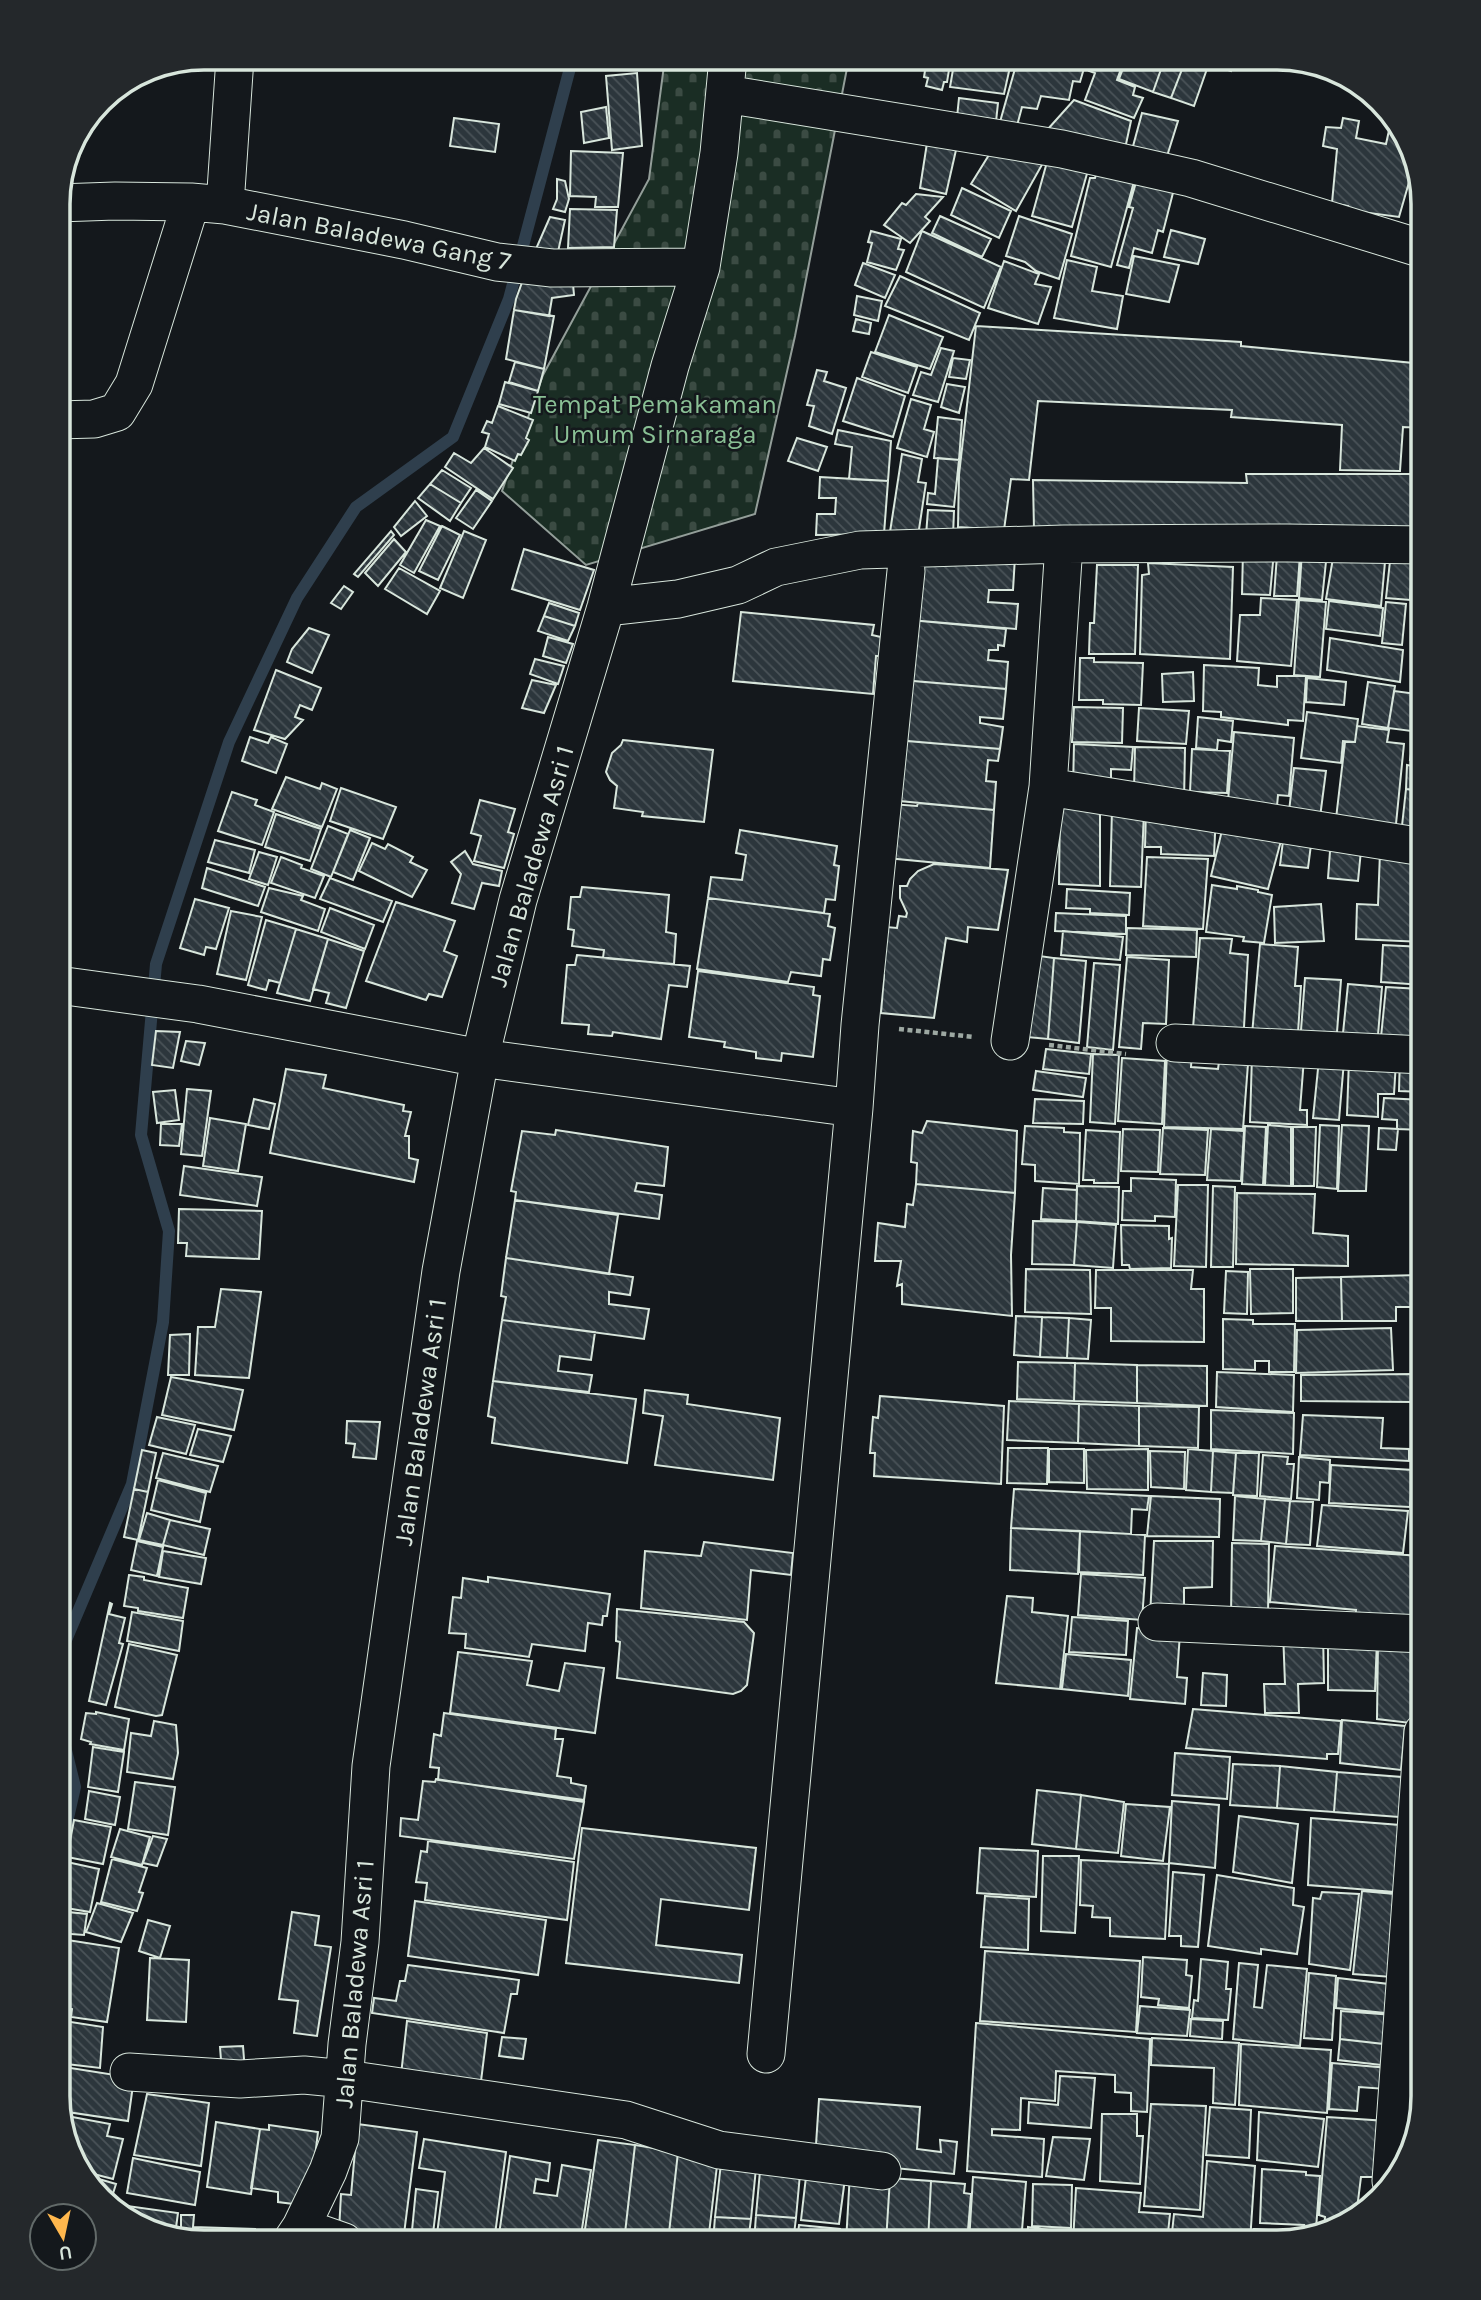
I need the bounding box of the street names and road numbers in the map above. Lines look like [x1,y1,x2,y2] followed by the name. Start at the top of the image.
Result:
[244,196,514,277] street label: Jalan Baladewa Gang 7
[482,742,581,990] street label: Jalan Baladewa Asri 1
[388,1297,453,1547] street label: Jalan Baladewa Asri 1
[328,1859,381,2109] street label: Jalan Baladewa Asri 1

